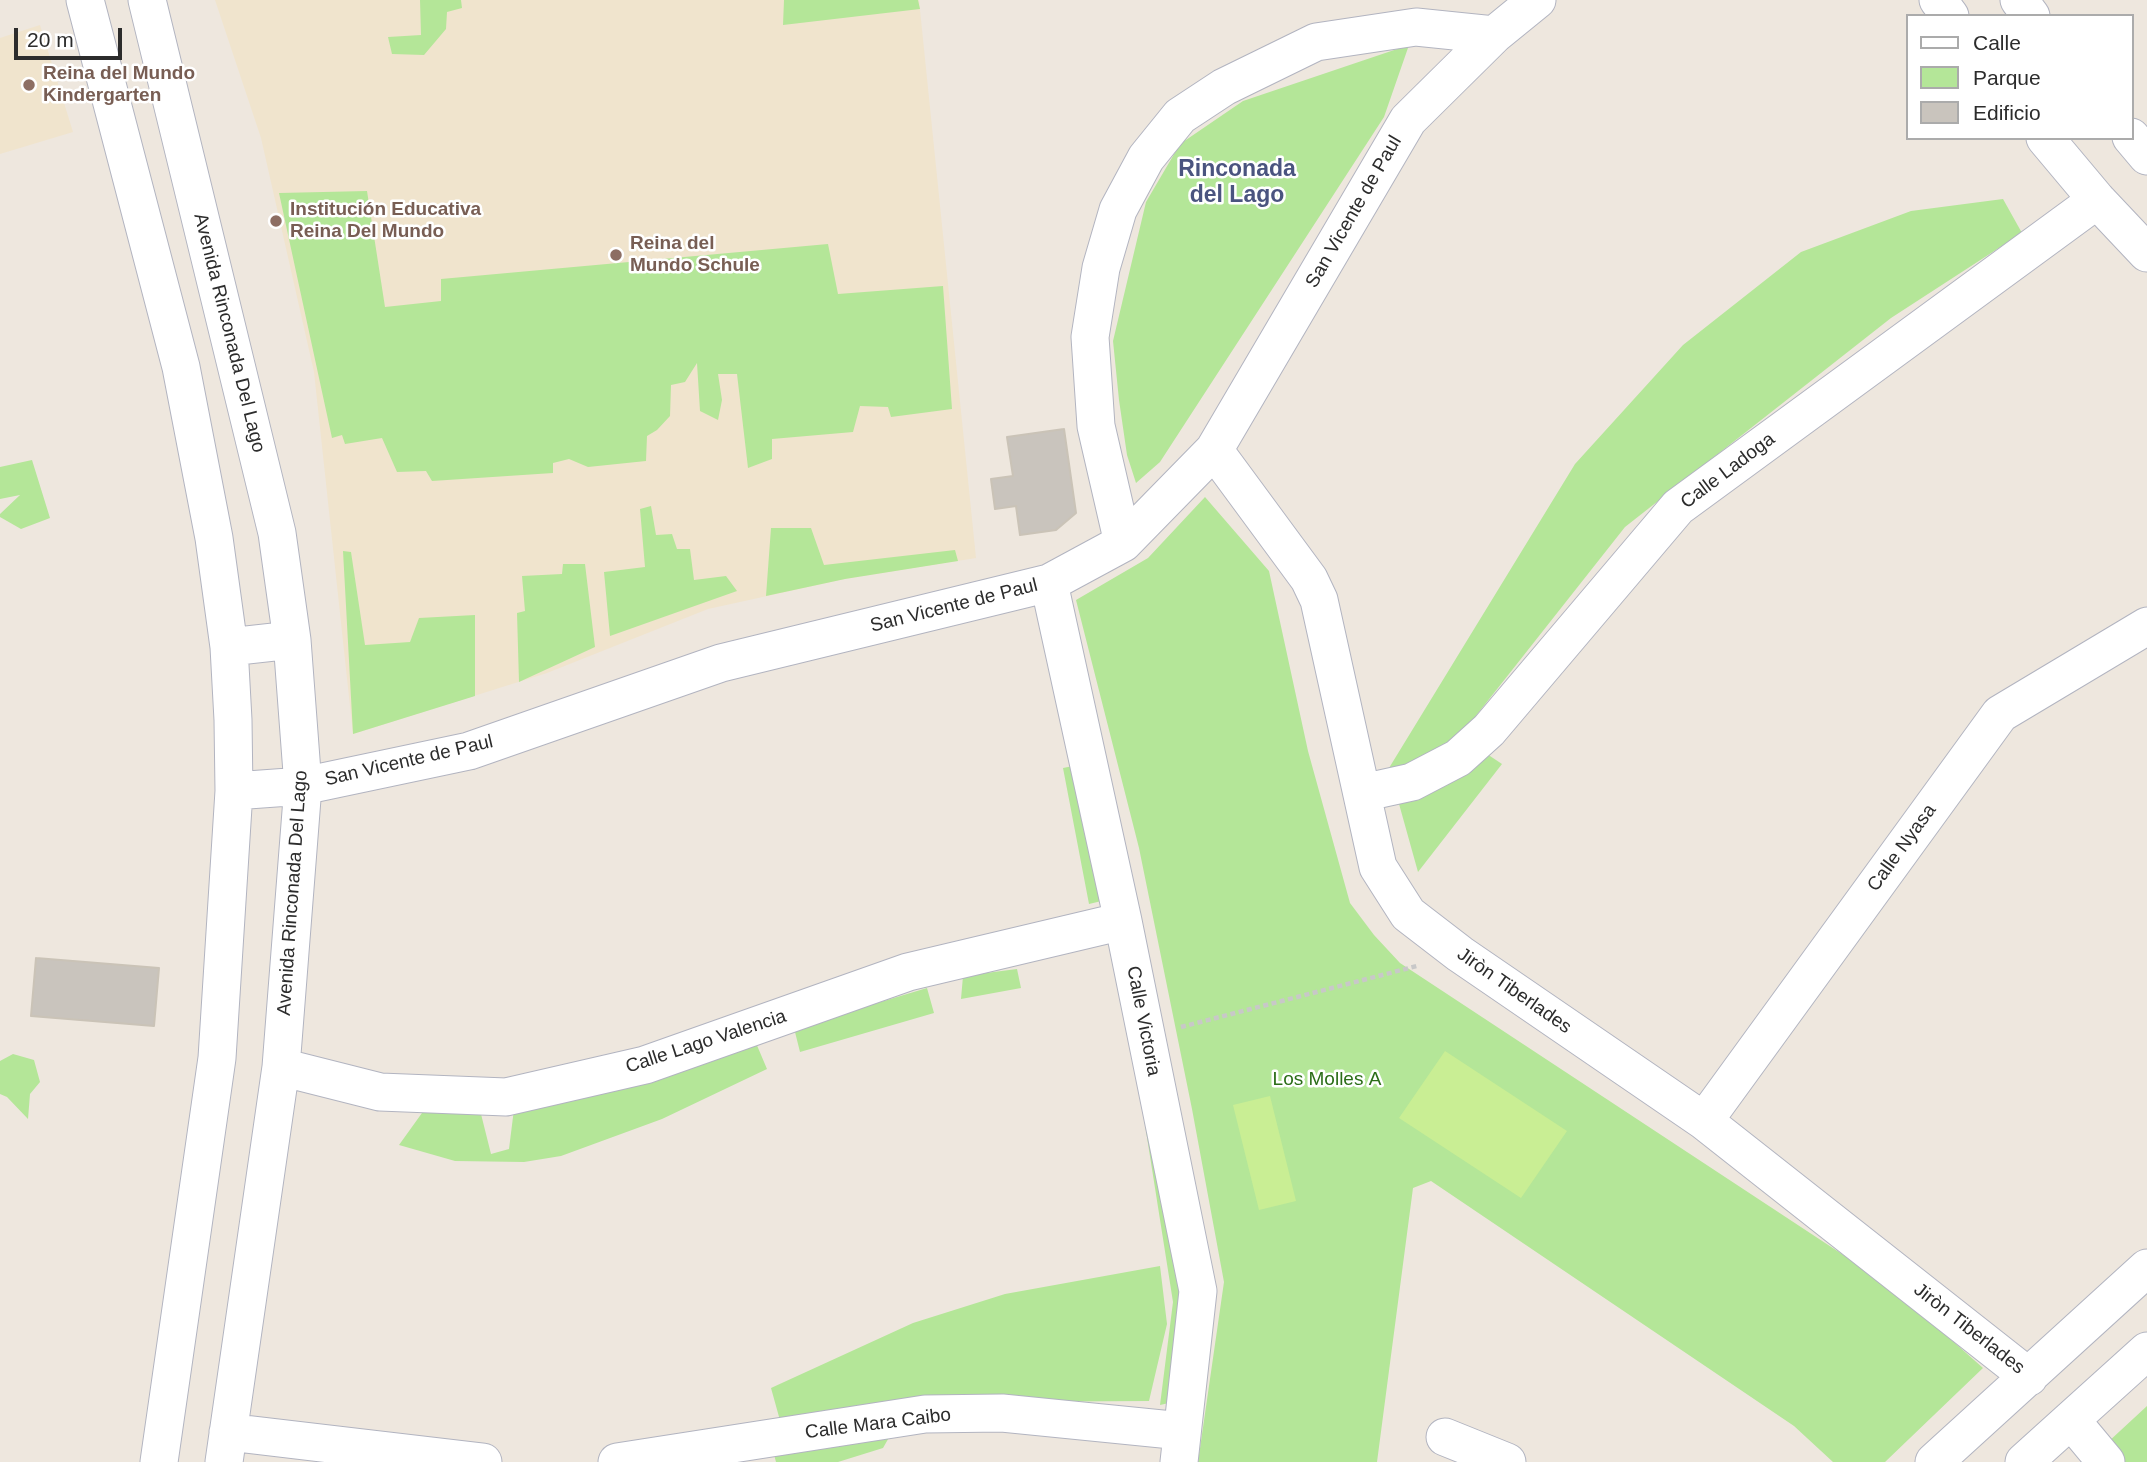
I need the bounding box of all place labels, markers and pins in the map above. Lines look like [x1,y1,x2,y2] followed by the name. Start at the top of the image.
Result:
[43,63,195,107] place label: Reina del Mundo Kindergarten
[21,77,37,93] marker: Reina del Mundo Kindergarten
[290,199,481,243] place label: Institución Educativa Reina Del Mundo
[268,213,284,229] marker: Institución Educativa Reina Del Mundo
[630,233,760,277] place label: Reina del Mundo Schule
[608,247,624,263] marker: Reina del Mundo Schule

